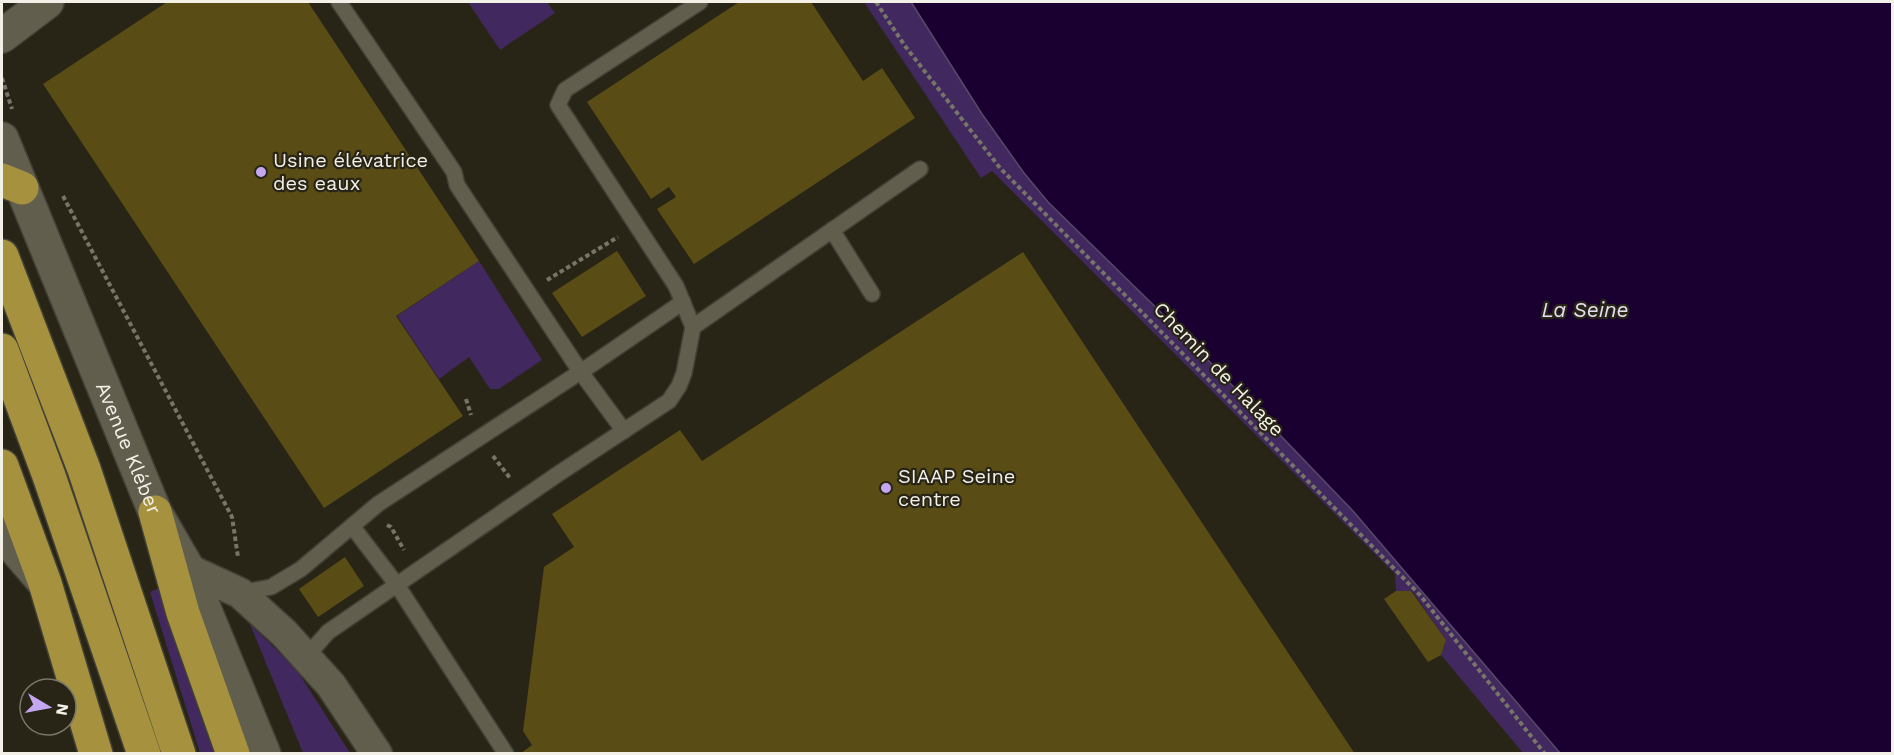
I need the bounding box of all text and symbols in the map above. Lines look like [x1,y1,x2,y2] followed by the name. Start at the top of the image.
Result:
[273,148,428,195] place label: Usine élévatrice des eaux
[254,165,268,179] marker: Usine élévatrice des eaux
[1149,297,1289,441] street label: Chemin de Halage
[1541,297,1629,322] water label: La Seine
[91,378,167,518] street label: Avenue Kléber
[898,464,1015,511] place label: SIAAP Seine centre
[879,481,893,495] marker: SIAAP Seine centre
[18,677,78,737] north arrow
[52,702,73,717] text: N

